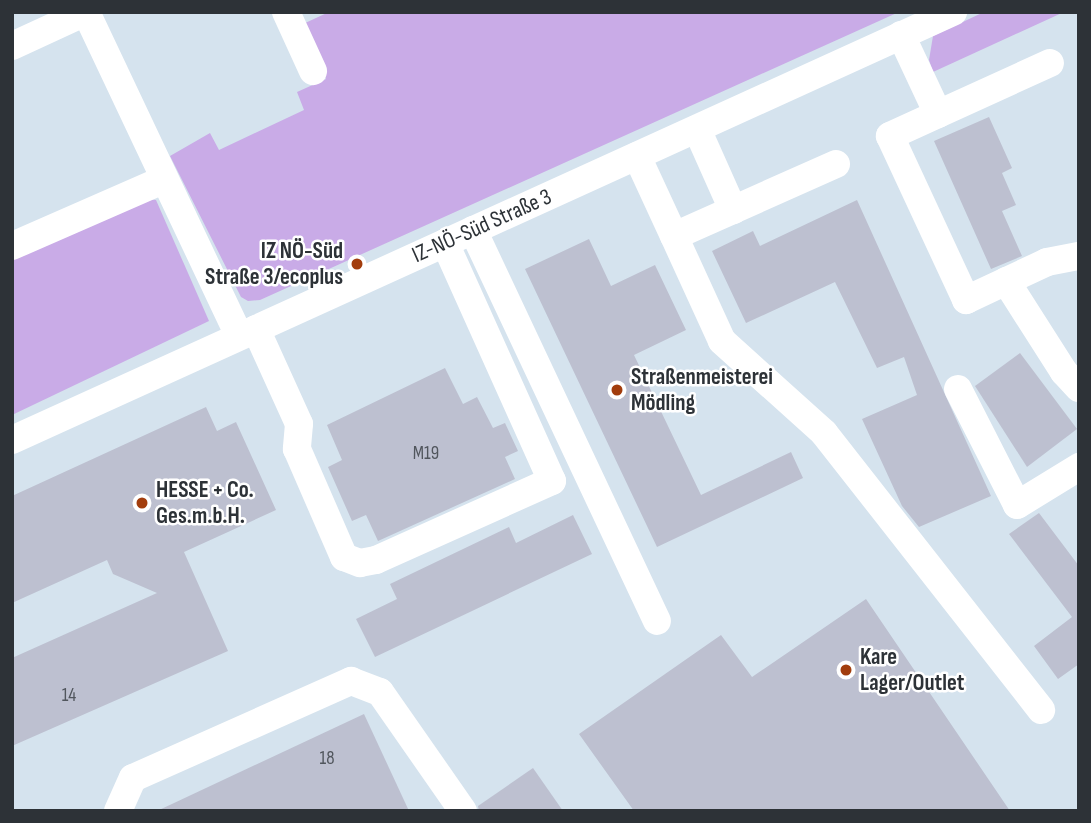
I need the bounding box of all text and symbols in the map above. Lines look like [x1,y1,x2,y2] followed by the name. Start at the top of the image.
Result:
[408,183,556,269] street label: IZ-NÖ-Süd Straße 3
[205,237,343,291] place label: IZ NÖ-Süd Straße 3/ecoplus
[349,256,365,272] marker: IZ NÖ-Süd Straße 3/ecoplus
[631,363,773,417] place label: Straßenmeisterei Mödling
[609,382,625,398] marker: Straßenmeisterei Mödling
[413,443,439,465] house number: M19
[156,476,254,530] place label: HESSE + Co. Ges.m.b.H.
[134,495,150,511] marker: HESSE + Co. Ges.m.b.H.
[860,643,964,697] place label: Kare Lager/Outlet
[838,662,854,678] marker: Kare Lager/Outlet
[62,685,76,707] house number: 14
[320,748,334,770] house number: 18

